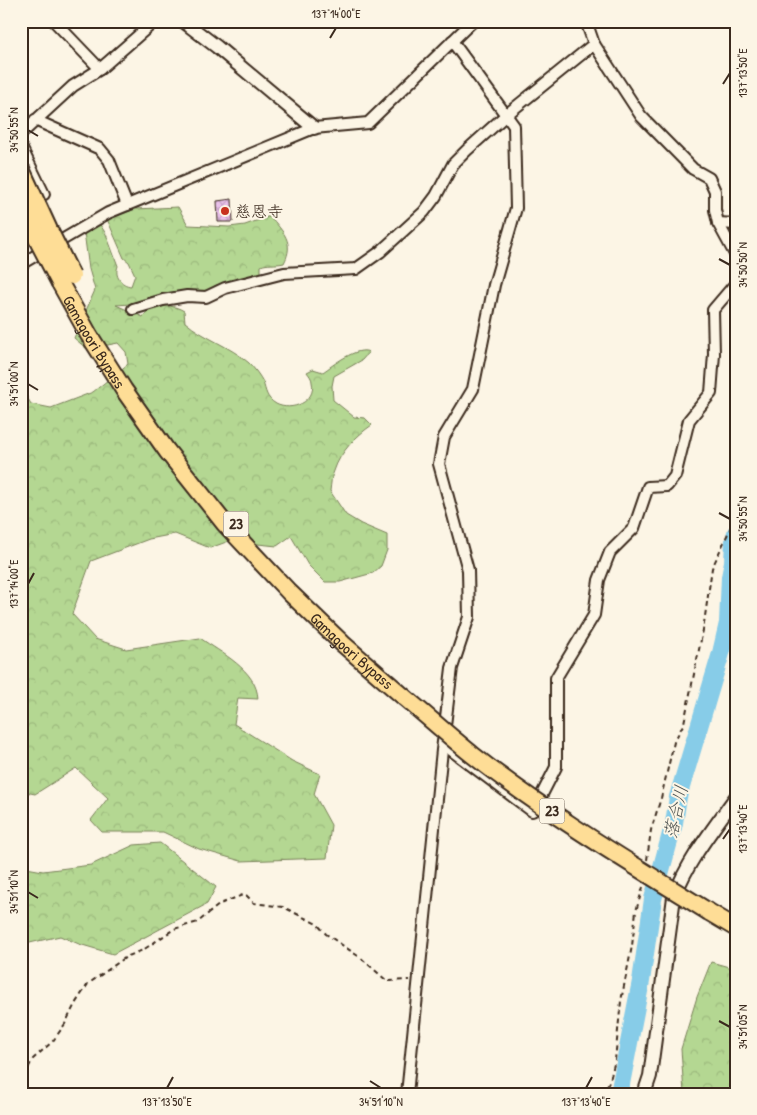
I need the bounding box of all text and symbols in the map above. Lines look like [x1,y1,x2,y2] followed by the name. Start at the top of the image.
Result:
[312,5,361,22] text: 137°14'00"E
[734,48,751,98] text: 137°13'50"E
[5,107,22,153] text: 34°50'55"N
[235,200,283,222] place label: 慈恩寺
[219,205,231,217] marker: 慈恩寺
[734,242,751,288] text: 34°50'50"N
[58,291,131,392] street label: Gamagoori Bypass
[5,362,22,406] text: 34°51'00"N
[734,496,751,542] text: 34°50'55"N
[224,512,248,536] road number: 23
[5,559,22,608] text: 137°14'00"E
[306,607,398,694] street label: Gamagoori Bypass
[657,783,694,841] water label: 落合川
[540,798,564,824] road number: 23
[734,804,751,853] text: 137°13'40"E
[5,870,22,914] text: 34°51'10"N
[734,1005,751,1049] text: 34°51'05"N
[142,1093,192,1110] text: 137°13'50"E
[359,1093,403,1110] text: 34°51'10"N
[562,1093,611,1110] text: 137°13'40"E

